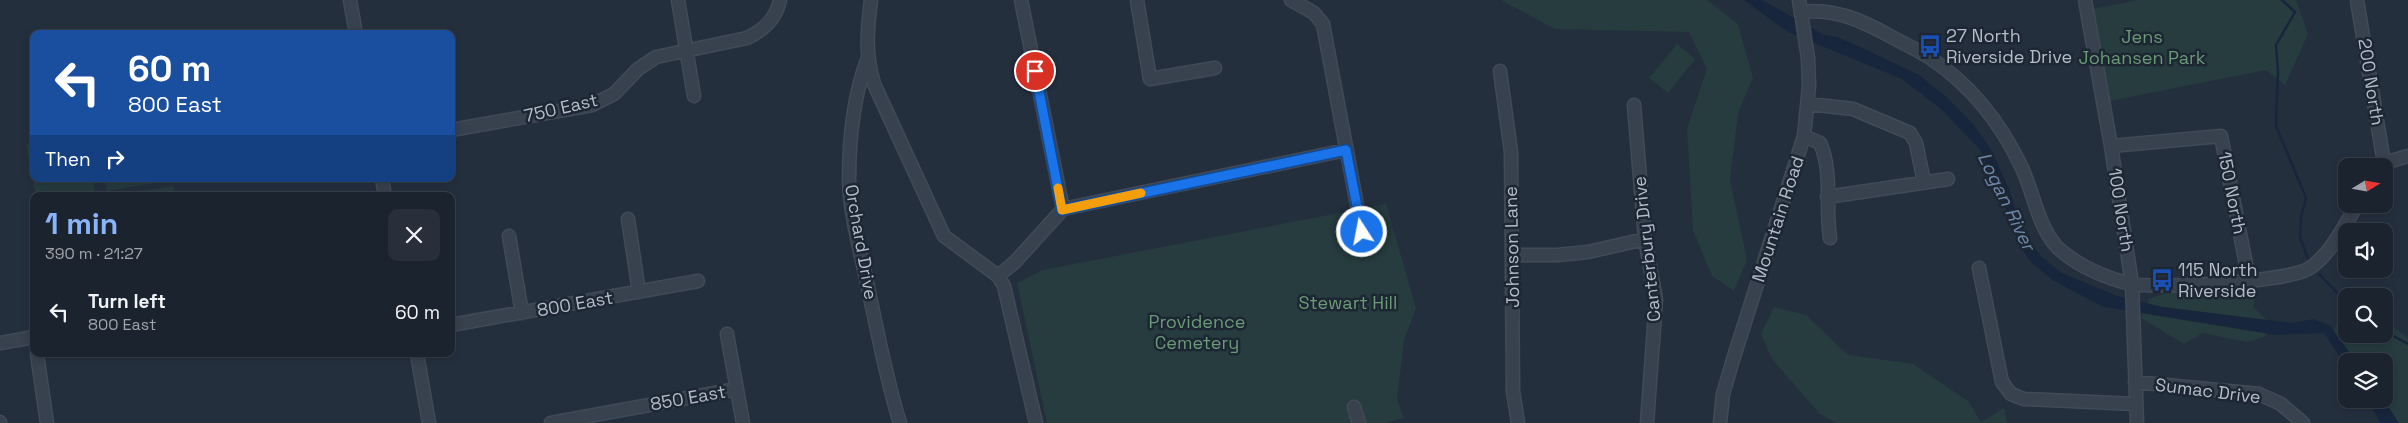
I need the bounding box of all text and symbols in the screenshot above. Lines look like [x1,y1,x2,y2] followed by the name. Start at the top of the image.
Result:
[1946,24,2072,68] place label: 27 North Riverside Drive
[2079,25,2206,69] park label: Jens Johansen Park
[1917,33,1943,59] bus stop icon: 27 North Riverside Drive
[2353,37,2390,127] street label: 200 North
[128,47,211,91] text: 60 m
[45,50,110,115] icon: left
[1014,50,1056,92] pin
[1021,57,1049,85] icon: arrive
[522,88,600,127] street label: 750 East
[128,90,222,118] text: 800 East
[101,145,129,173] icon: right
[45,147,91,172] text: Then
[1972,148,2042,256] water label: Logan River
[2213,150,2252,236] street label: 150 North
[1746,153,1809,285] street label: Mountain Road
[2338,158,2392,212] north arrow
[2338,158,2393,408] map controls
[2104,166,2139,253] street label: 100 North
[1627,175,1666,323] street label: Canterbury Drive
[840,183,883,301] street label: Orchard Drive
[1499,186,1524,308] street label: Johnson Lane
[45,204,118,243] text: 1 min
[1335,205,1387,257] position arrow
[388,209,440,261] button: close
[2338,223,2393,278] button: sound
[45,243,143,264] text: 390 m · 21:27
[2178,258,2258,302] place label: 115 North Riverside
[2149,267,2175,293] bus stop icon: 115 North Riverside
[535,286,615,322] street label: 800 East
[2338,288,2393,343] button: search
[88,289,166,314] text: Turn left
[1299,291,1397,314] park label: Stewart Hill
[45,298,73,326] icon: left
[395,300,440,325] text: 60 m
[1149,310,1245,354] park label: Providence Cemetery
[88,314,156,335] text: 800 East
[2338,353,2393,408] button: layers
[2154,373,2262,408] street label: Sumac Drive
[648,380,727,415] street label: 850 East

